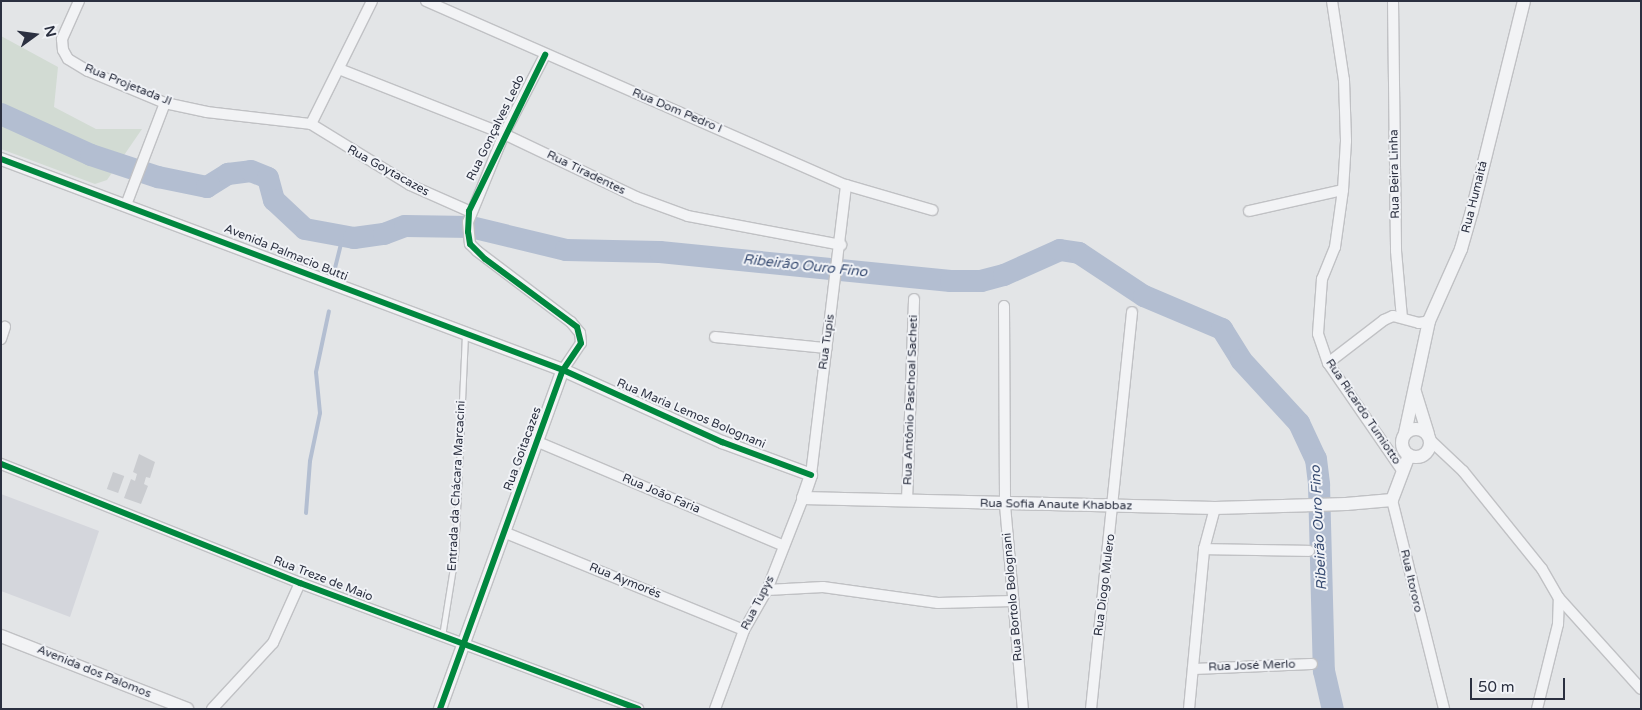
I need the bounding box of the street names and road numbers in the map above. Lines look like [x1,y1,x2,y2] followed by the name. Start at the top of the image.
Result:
[82,61,174,109] street label: Rua Projetada JI
[464,73,528,183] street label: Rua Gonçalves Ledo
[630,86,724,136] street label: Rua Dom Pedro I
[1387,129,1403,219] street label: Rua Beira Linha
[344,142,432,200] street label: Rua Goytacazes
[544,148,628,198] street label: Rua Tiradentes
[1459,159,1491,235] street label: Rua Humaitá
[222,222,350,284] street label: Avenida Palmacio Butti
[816,313,838,371] street label: Rua Tupis
[901,315,921,485] street label: Rua Antônio Paschoal Sacheti
[1322,356,1404,468] street label: Rua Ricardo Tumiotto
[614,376,768,452] street label: Rua Maria Lemos Bolognani
[445,400,469,572] street label: Entrada da Chácara Marcacini
[501,405,545,493] street label: Rua Goitacazes
[620,471,702,517] street label: Rua João Faria
[980,496,1132,514] street label: Rua Sofia Anaute Khabbaz
[1000,532,1026,662] street label: Rua Bortolo Bolognani
[1092,533,1118,637] street label: Rua Diogo Mulero
[1397,548,1425,614] street label: Rua Itororo
[271,553,375,605] street label: Rua Treze de Maio
[587,560,663,602] street label: Rua Aymorés
[738,573,778,633] street label: Rua Tupys
[35,642,153,702] street label: Avenida dos Palomos
[1208,657,1296,675] street label: Rua José Merlo

